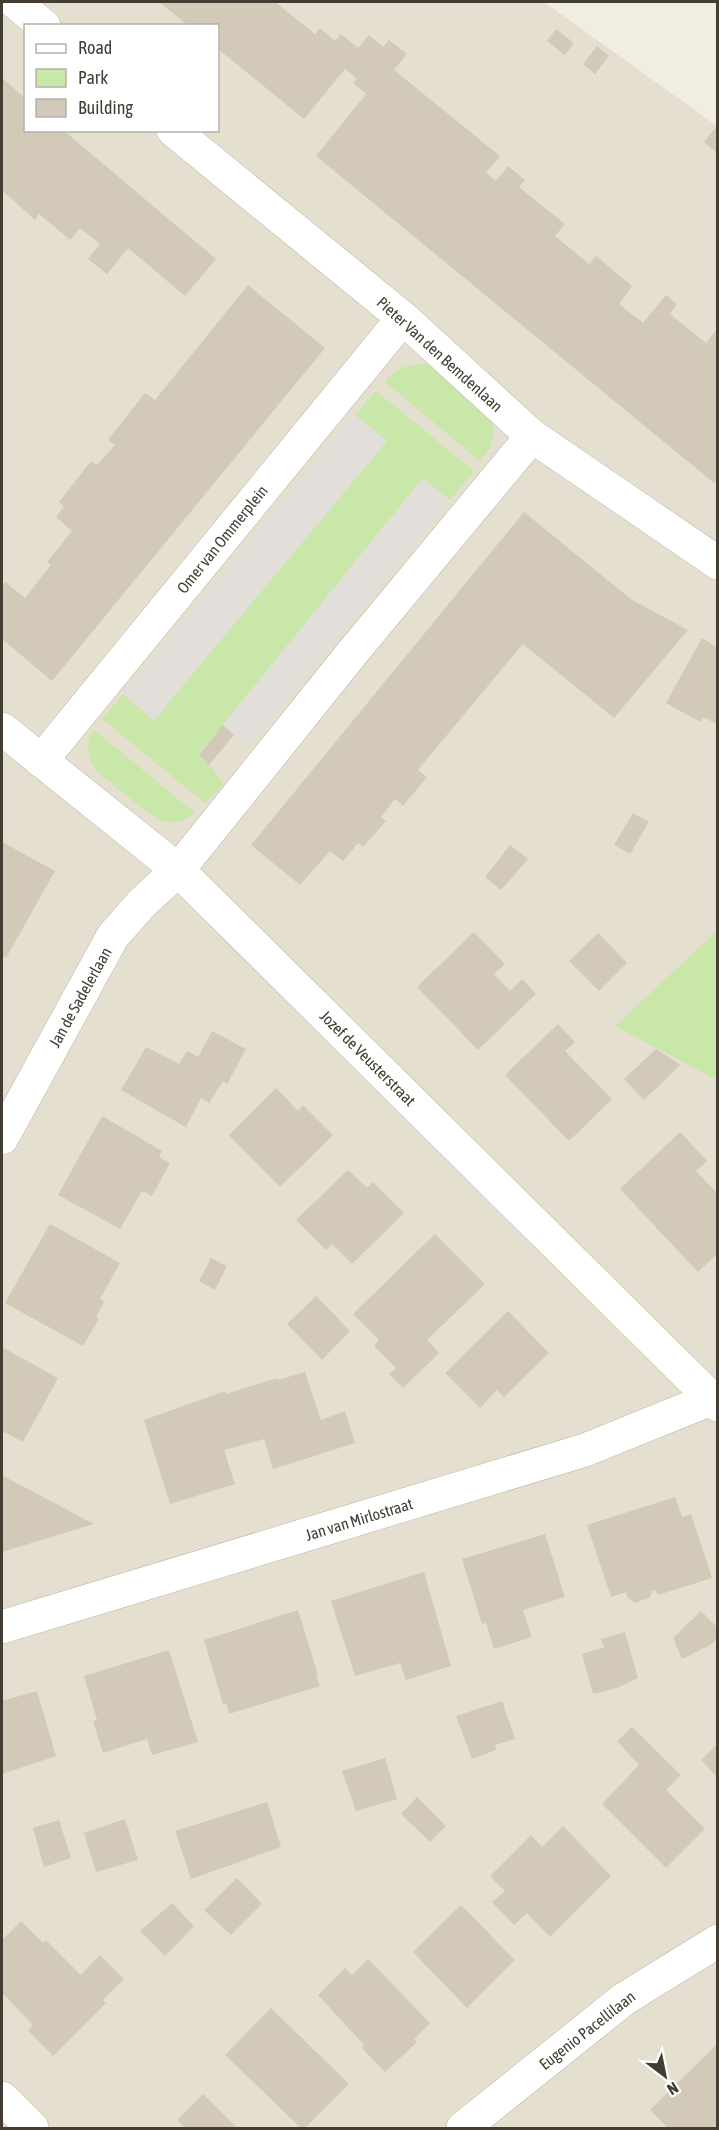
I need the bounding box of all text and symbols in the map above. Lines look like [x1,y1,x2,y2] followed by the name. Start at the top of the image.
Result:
[24,24,219,132] legend
[78,37,112,58] text: Road
[78,67,108,88] text: Park
[78,97,133,118] text: Building
[374,293,506,415] street label: Pieter Van den Bemdenlaan
[173,481,272,597] street label: Omer van Ommerplein
[45,944,115,1050] street label: Jan de Sadelerlaan
[317,1007,420,1110] street label: Jozef de Veusterstraat
[303,1494,415,1544] street label: Jan van Mirlostraat
[535,1987,639,2074] street label: Eugenio Pacellilaan
[635,2046,695,2106] north arrow
[664,2079,682,2099] text: N

